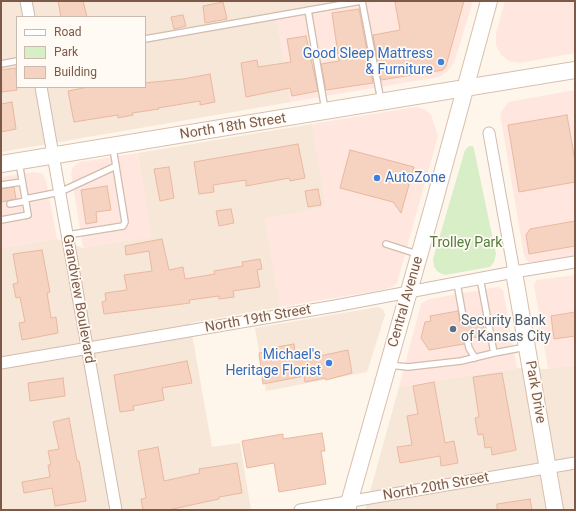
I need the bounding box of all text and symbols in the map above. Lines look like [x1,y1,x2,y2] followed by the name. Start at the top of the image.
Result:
[16,16,146,88] legend
[54,25,82,39] text: Road
[54,45,78,59] text: Park
[303,46,433,78] place label: Good Sleep Mattress & Furniture
[436,57,446,67] marker: Good Sleep Mattress & Furniture
[54,65,97,79] text: Building
[179,110,287,144] street label: North 18th Street
[385,170,446,186] place label: AutoZone
[372,173,382,183] marker: AutoZone
[58,233,98,365] street label: Grandview Boulevard
[430,235,502,251] park label: Trolley Park
[385,255,427,349] street label: Central Avenue
[204,301,312,337] street label: North 19th Street
[461,313,551,346] place label: Security Bank of Kansas City
[448,324,458,334] marker: Security Bank of Kansas City
[225,347,321,380] place label: Michael's Heritage Florist
[324,358,334,368] marker: Michael's Heritage Florist
[521,359,549,425] street label: Park Drive
[382,469,490,505] street label: North 20th Street

